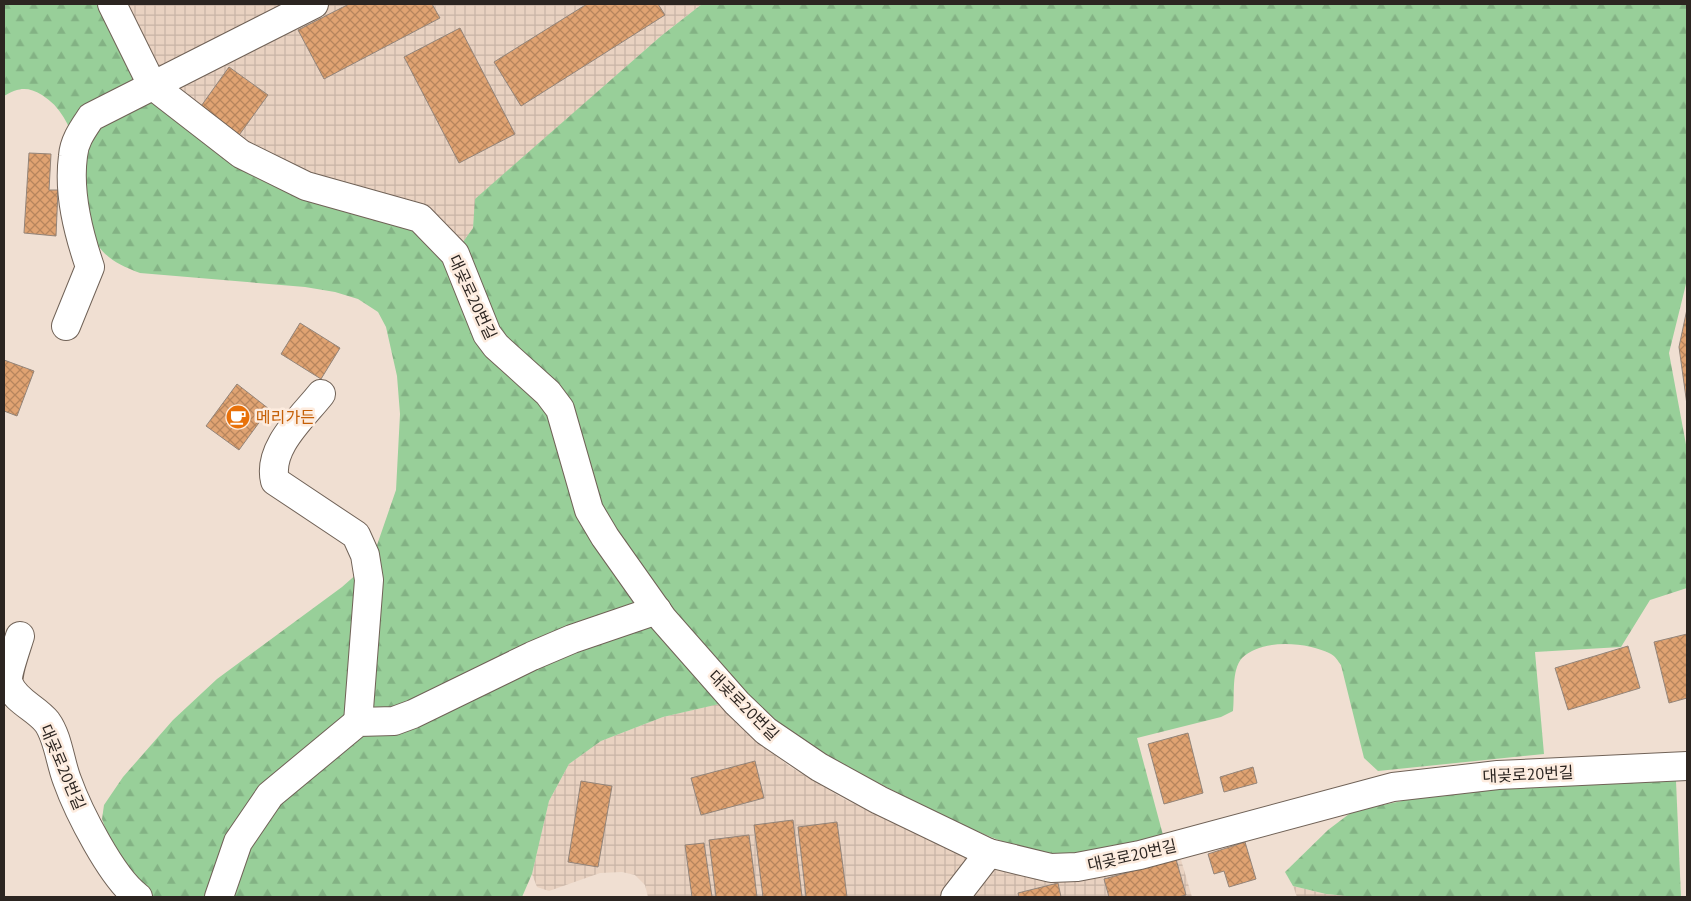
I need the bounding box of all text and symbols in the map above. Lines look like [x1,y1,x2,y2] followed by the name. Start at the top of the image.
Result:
[445,252,501,342] street label: 대곶로20번길
[225,404,251,430] cafe icon: 메리가든
[256,407,315,427] place label: 메리가든
[705,666,783,744] street label: 대곶로20번길
[36,721,90,813] street label: 대곶로20번길
[1482,762,1574,786] street label: 대곶로20번길
[1085,835,1179,875] street label: 대곶로20번길

